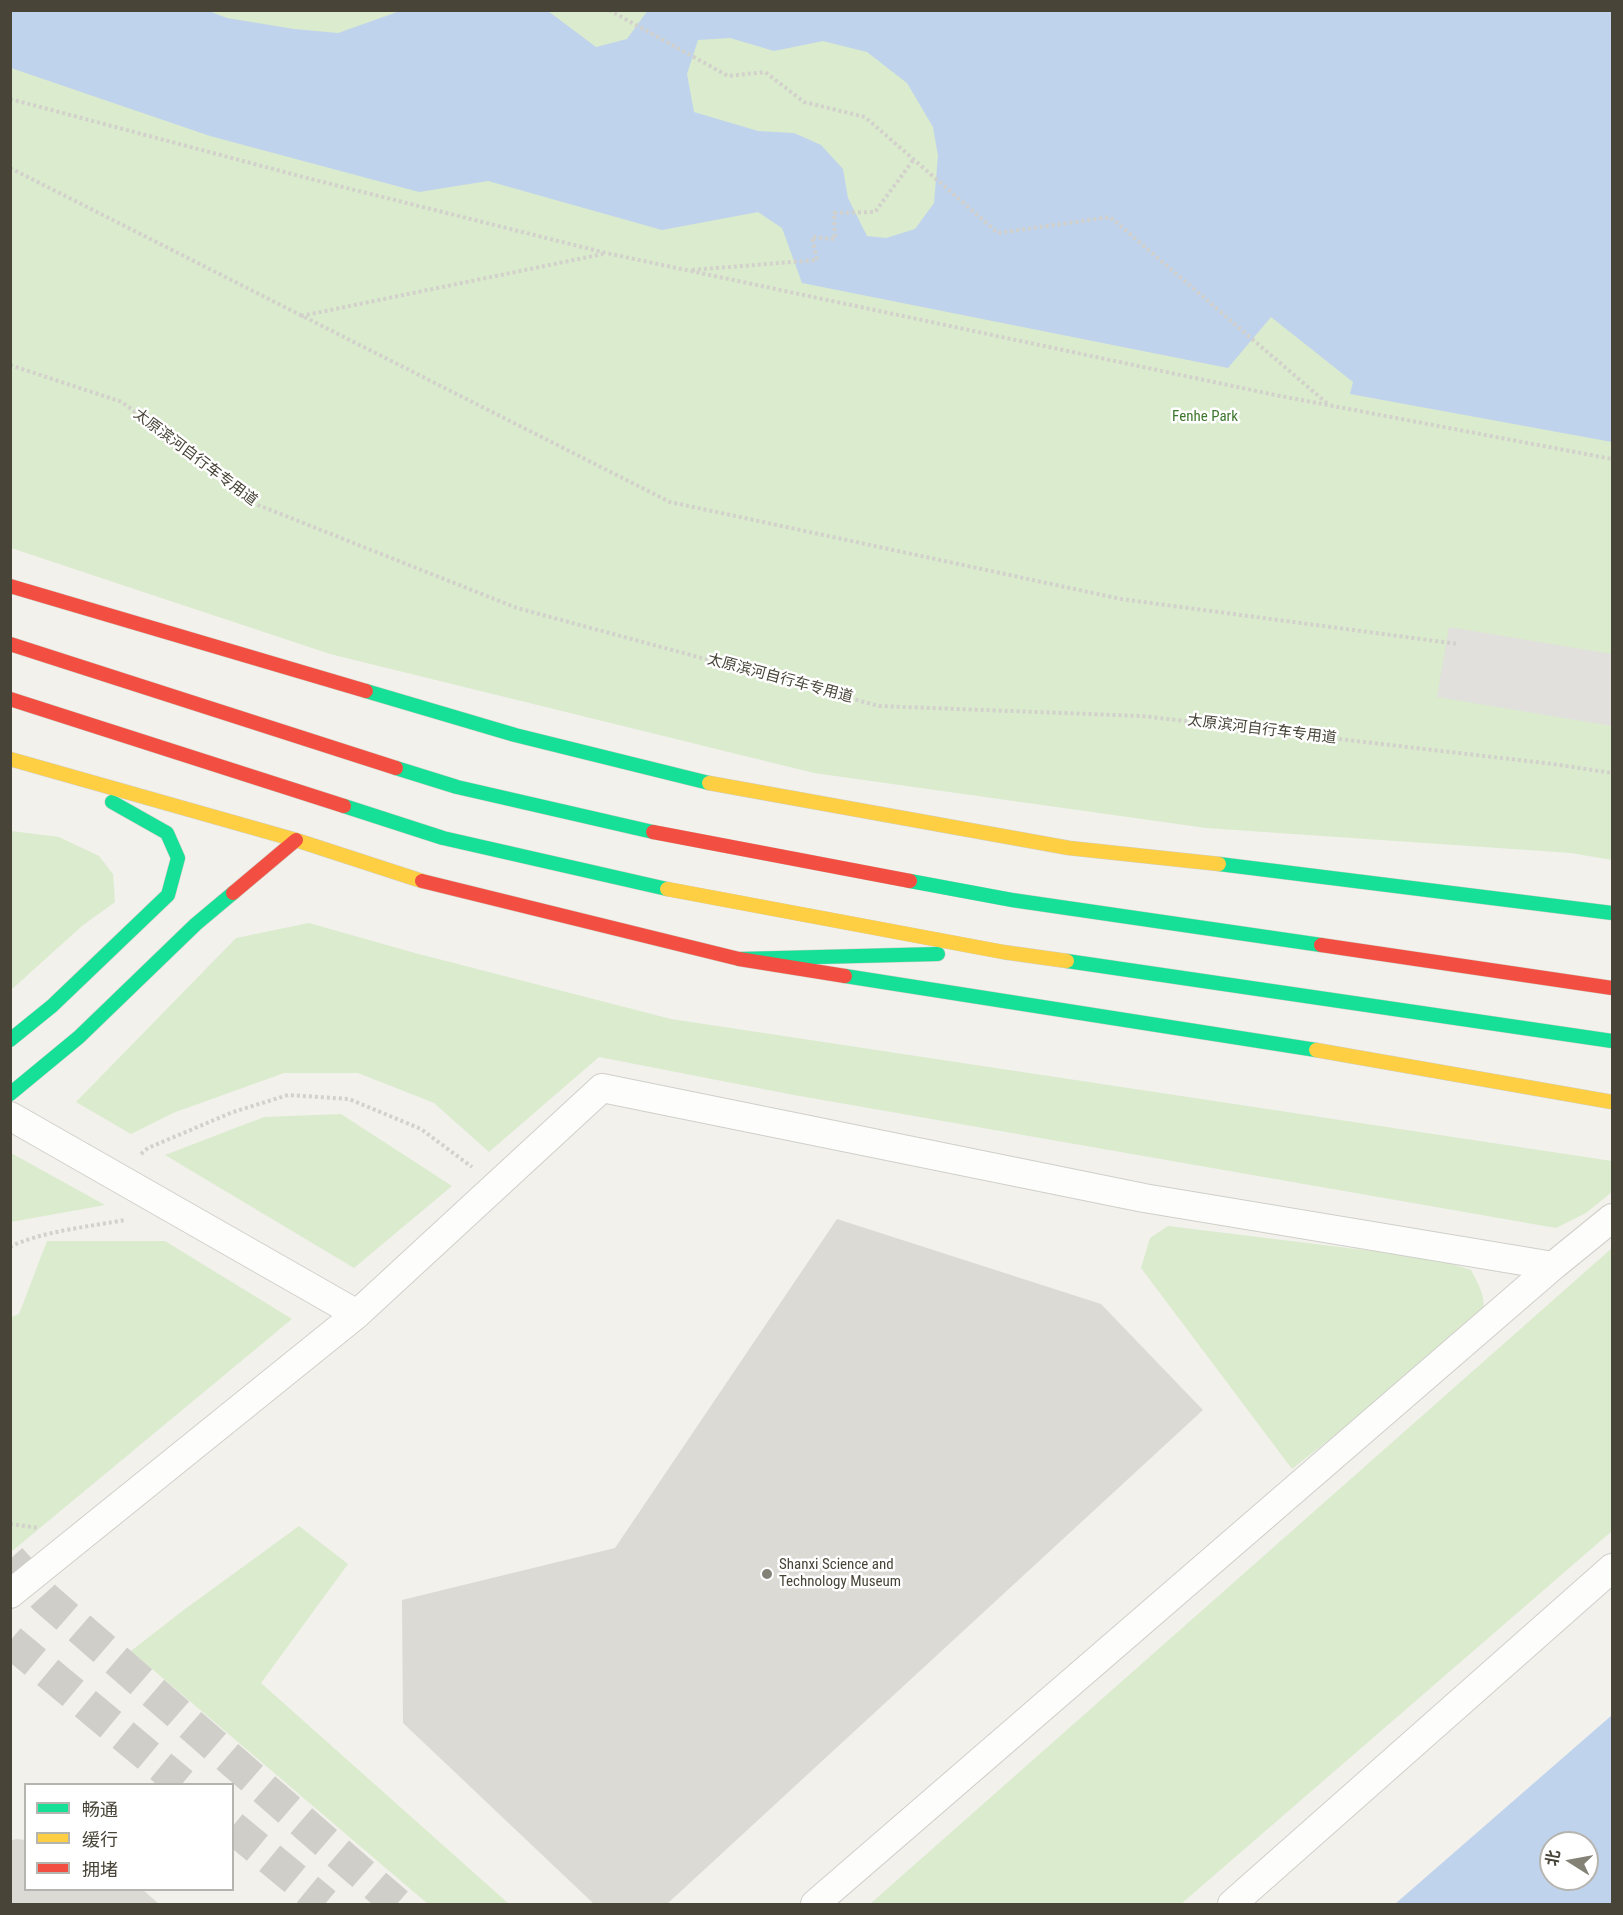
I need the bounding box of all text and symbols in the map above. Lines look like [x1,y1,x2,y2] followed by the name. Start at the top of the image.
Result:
[130,406,260,510] street label: 太原滨河自行车专用道
[1172,408,1238,426] park label: Fenhe Park
[705,651,855,707] street label: 太原滨河自行车专用道
[1186,712,1338,748] street label: 太原滨河自行车专用道
[779,1556,901,1591] place label: Shanxi Science and Technology Museum
[760,1567,774,1581] marker: Shanxi Science and Technology Museum
[24,1783,234,1891] legend
[82,1799,118,1820] text: 畅通
[82,1829,118,1850] text: 缓行
[1539,1831,1599,1891] north arrow
[1542,1848,1564,1868] text: 北
[82,1859,118,1880] text: 拥堵

